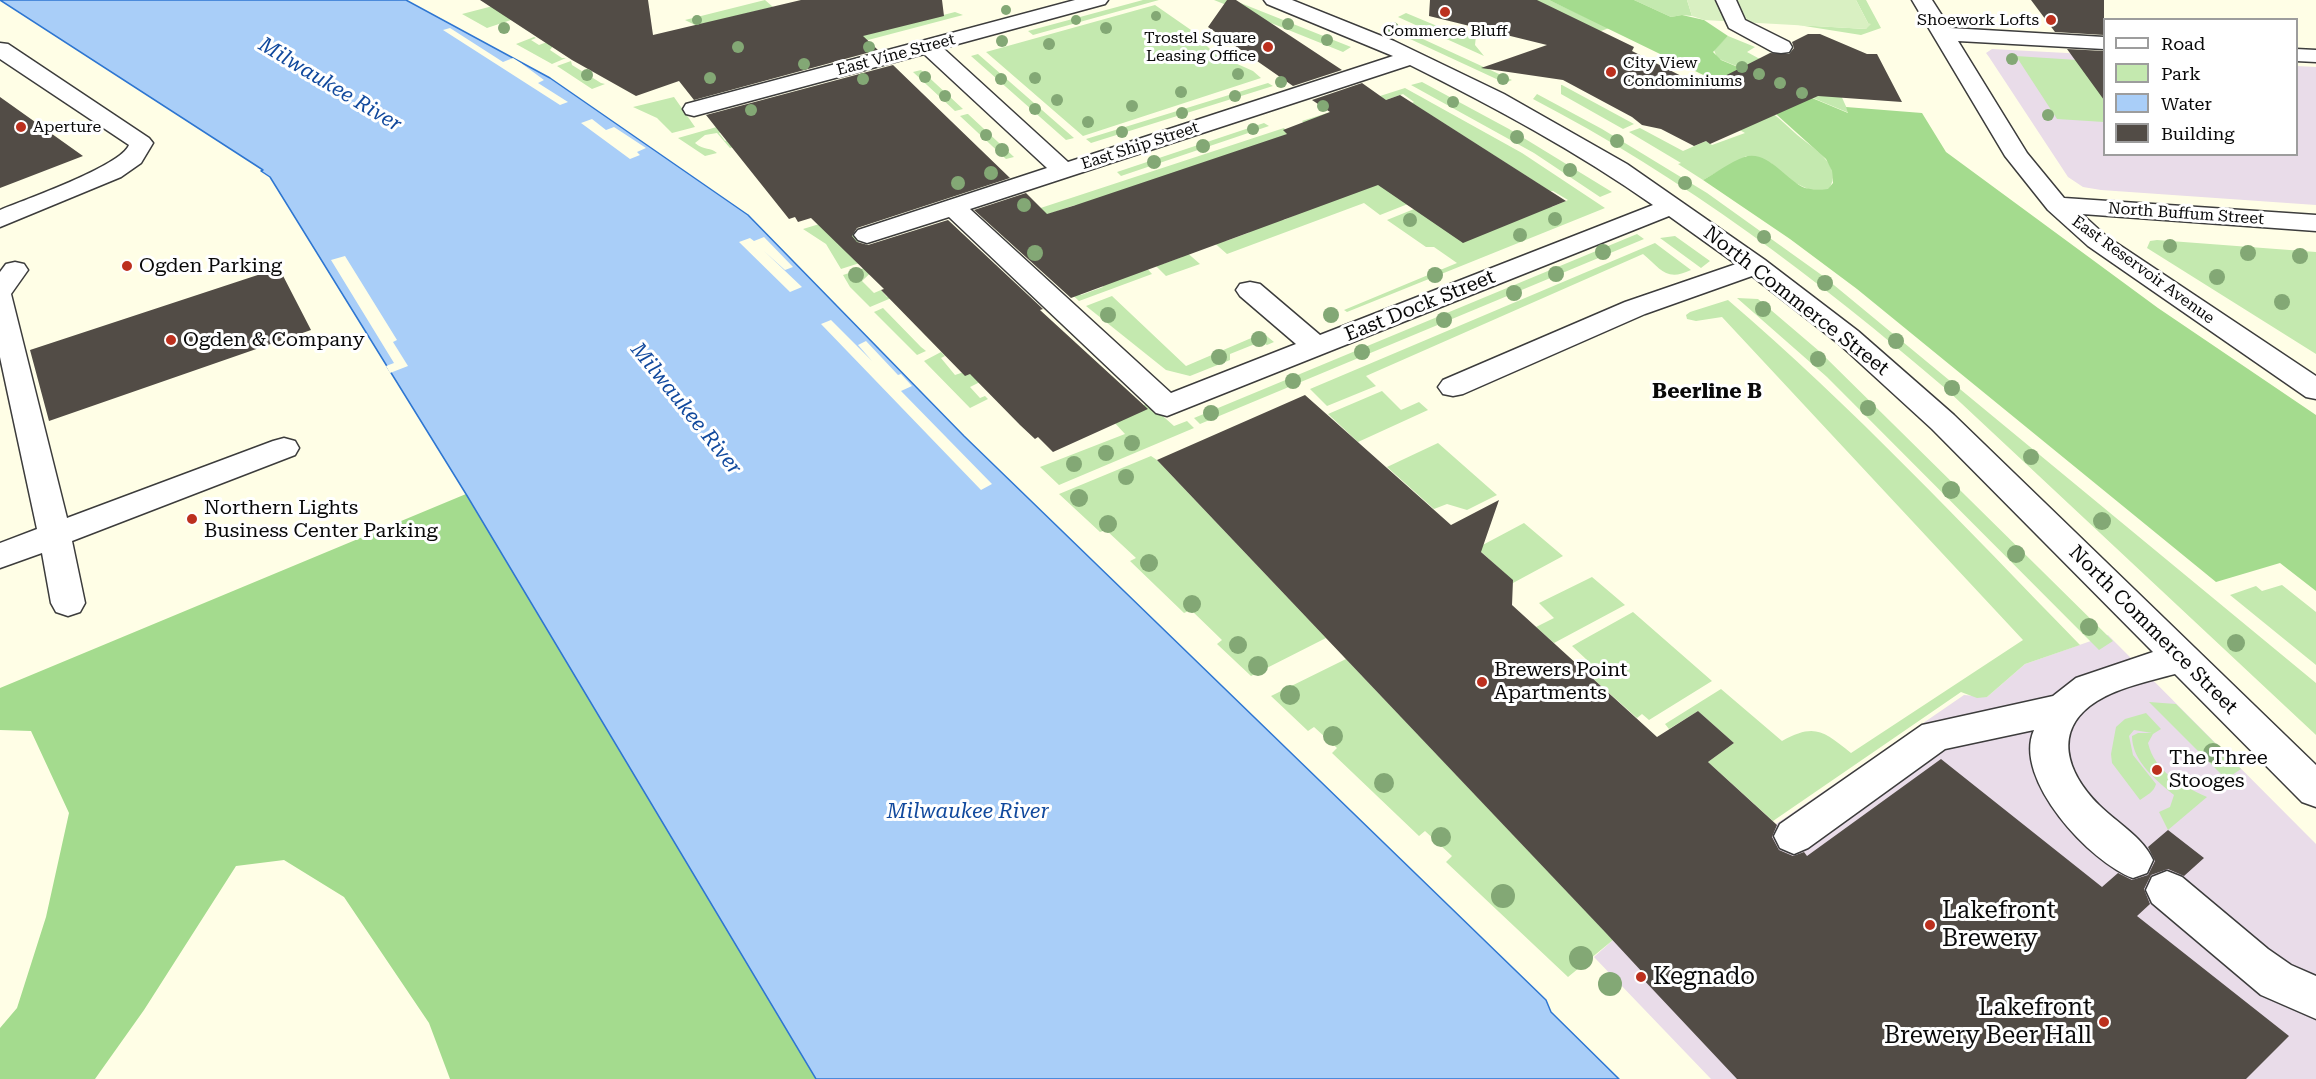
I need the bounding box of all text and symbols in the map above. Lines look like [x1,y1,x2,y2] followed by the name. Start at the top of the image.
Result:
[1438,5,1452,19] marker: Commerce Bluff
[1917,10,2039,30] place label: Shoework Lofts
[2044,13,2058,27] marker: Shoework Lofts
[2103,18,2298,156] legend
[1383,21,1507,41] place label: Commerce Bluff
[1144,28,1256,66] place label: Trostel Square Leasing Office
[835,30,957,80] street label: East Vine Street
[254,32,406,138] water label: Milwaukee River
[2161,33,2205,54] text: Road
[1261,40,1275,54] marker: Trostel Square Leasing Office
[1623,53,1742,91] place label: City View Condominiums
[2161,63,2201,84] text: Park
[1604,65,1618,79] marker: City View Condominiums
[2161,93,2212,114] text: Water
[33,117,101,137] place label: Aperture
[1079,118,1201,174] street label: East Ship Street
[14,120,28,134] marker: Aperture
[2161,123,2235,144] text: Building
[2107,199,2265,229] street label: North Buffum Street
[2068,212,2218,328] street label: East Reservoir Avenue
[1698,221,1894,381] street label: North Commerce Street
[139,254,282,278] place label: Ogden Parking
[120,259,134,273] marker: Ogden Parking
[1341,265,1499,347] street label: East Dock Street
[183,328,365,352] place label: Ogden & Company
[164,333,178,347] marker: Ogden & Company
[625,338,747,480] water label: Milwaukee River
[1652,379,1762,405] district label: Beerline B
[204,496,438,543] place label: Northern Lights Business Center Parking
[185,512,199,526] marker: Northern Lights Business Center Parking
[2064,541,2242,719] street label: North Commerce Street
[1494,658,1628,705] place label: Brewers Point Apartments
[1475,675,1489,689] marker: Brewers Point Apartments
[2169,746,2268,793] place label: The Three Stooges
[2150,763,2164,777] marker: The Three Stooges
[887,799,1049,825] water label: Milwaukee River
[1942,897,2056,953] place label: Lakefront Brewery
[1923,918,1937,932] marker: Lakefront Brewery
[1653,963,1755,991] place label: Kegnado
[1634,970,1648,984] marker: Kegnado
[1884,994,2092,1050] place label: Lakefront Brewery Beer Hall
[2097,1015,2111,1029] marker: Lakefront Brewery Beer Hall

